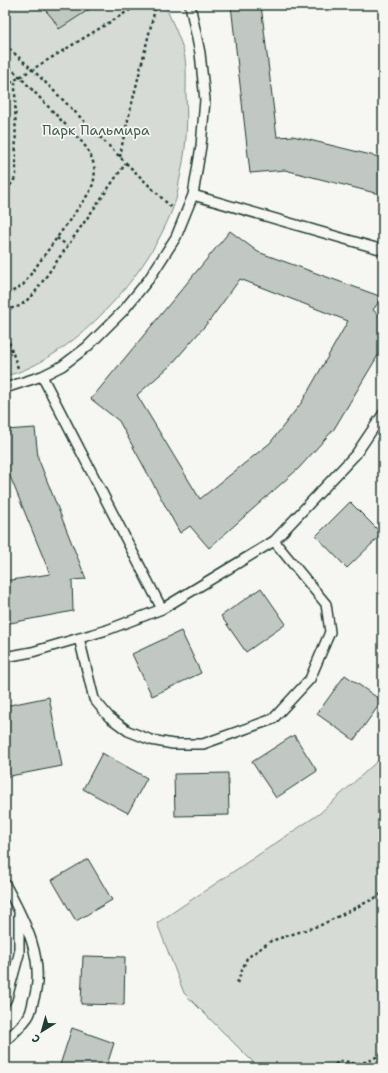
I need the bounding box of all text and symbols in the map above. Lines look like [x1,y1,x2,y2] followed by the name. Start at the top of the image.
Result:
[42,121,150,139] park label: Парк Пальмира
[22,1011,62,1051] north arrow
[29,1030,43,1047] text: С

